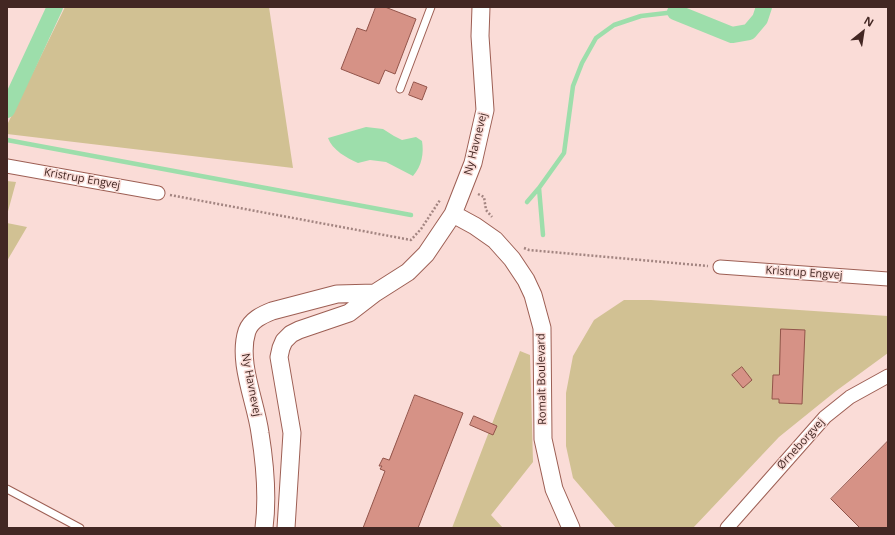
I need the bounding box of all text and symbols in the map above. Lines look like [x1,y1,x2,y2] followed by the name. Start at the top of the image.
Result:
[843,12,883,52] north arrow
[862,12,877,30] text: N
[462,111,490,177] street label: Ny Havnevej
[43,166,121,192] street label: Kristrup Engvej
[765,264,843,282] street label: Kristrup Engvej
[535,333,549,425] street label: Romalt Boulevard
[238,352,264,418] street label: Ny Havnevej
[775,416,827,472] street label: Ørneborgvej

